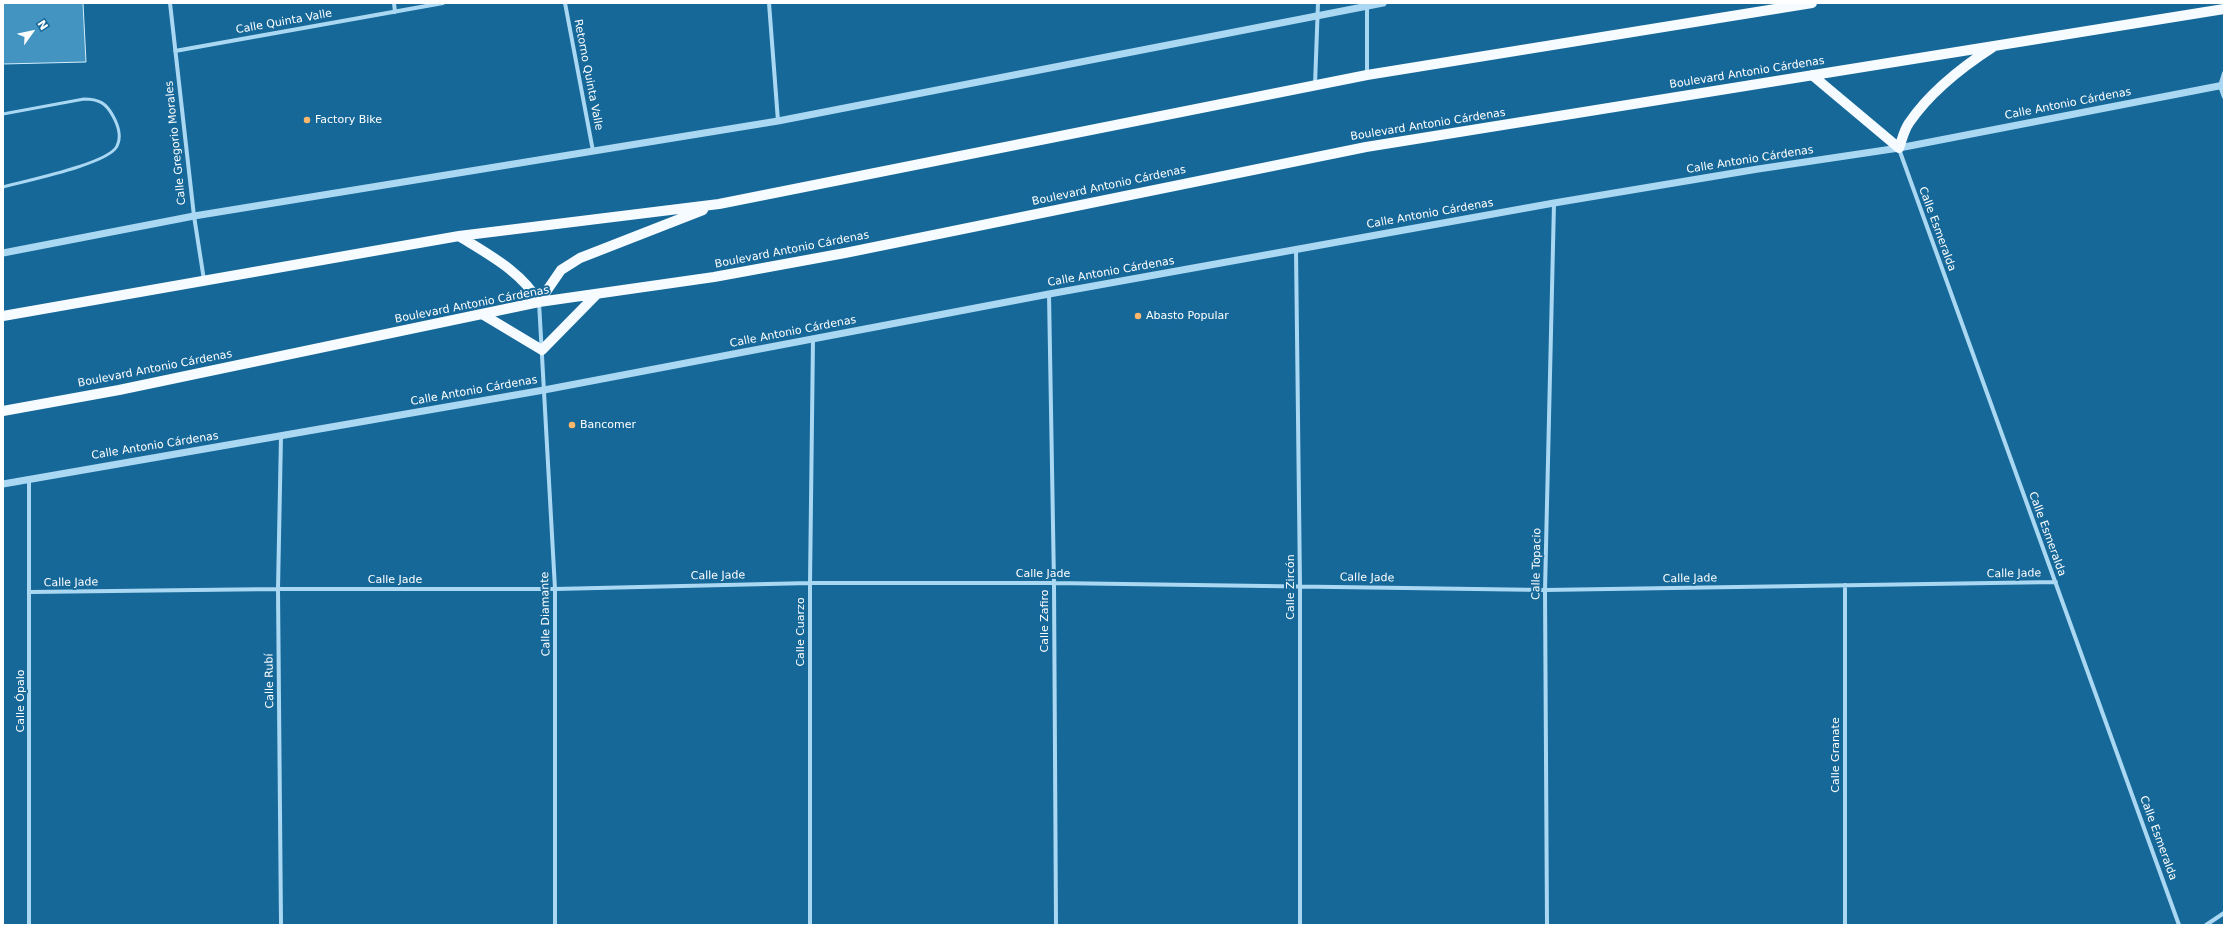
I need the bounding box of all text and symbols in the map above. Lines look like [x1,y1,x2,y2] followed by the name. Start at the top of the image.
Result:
[235,7,333,37] street label: Calle Quinta Valle
[12,12,52,52] north arrow
[35,18,50,33] text: N
[571,18,605,132] street label: Retorno Quinta Valle
[1668,54,1826,92] street label: Boulevard Antonio Cárdenas
[163,80,189,206] street label: Calle Gregorio Morales
[2004,85,2132,123] street label: Calle Antonio Cárdenas
[1349,106,1507,144] street label: Boulevard Antonio Cárdenas
[315,113,382,127] place label: Factory Bike
[302,115,312,125] marker: Factory Bike
[1685,143,1815,177] street label: Calle Antonio Cárdenas
[1031,163,1187,209] street label: Boulevard Antonio Cárdenas
[1916,185,1958,273] street label: Calle Esmeralda
[1366,196,1494,232] street label: Calle Antonio Cárdenas
[714,229,870,271] street label: Boulevard Antonio Cárdenas
[1047,254,1175,290] street label: Calle Antonio Cárdenas
[394,284,550,326] street label: Boulevard Antonio Cárdenas
[1146,309,1229,323] place label: Abasto Popular
[1133,311,1143,321] marker: Abasto Popular
[729,313,857,351] street label: Calle Antonio Cárdenas
[77,348,233,390] street label: Boulevard Antonio Cárdenas
[410,373,538,409] street label: Calle Antonio Cárdenas
[580,418,636,432] place label: Bancomer
[567,420,577,430] marker: Bancomer
[90,429,220,463] street label: Calle Antonio Cárdenas
[2026,490,2068,578] street label: Calle Esmeralda
[1530,528,1544,600] street label: Calle Topacio
[1284,554,1298,620] street label: Calle Zircón
[1016,567,1070,581] street label: Calle Jade
[1987,567,2041,581] street label: Calle Jade
[691,569,745,583] street label: Calle Jade
[1340,571,1394,585] street label: Calle Jade
[539,572,553,656] street label: Calle Diamante
[1663,572,1717,586] street label: Calle Jade
[368,573,422,587] street label: Calle Jade
[44,576,98,590] street label: Calle Jade
[1038,589,1052,653] street label: Calle Zafiro
[794,597,808,667] street label: Calle Cuarzo
[263,653,277,709] street label: Calle Rubí
[14,670,28,732] street label: Calle Ópalo
[1829,717,1843,793] street label: Calle Granate
[2137,794,2179,882] street label: Calle Esmeralda

